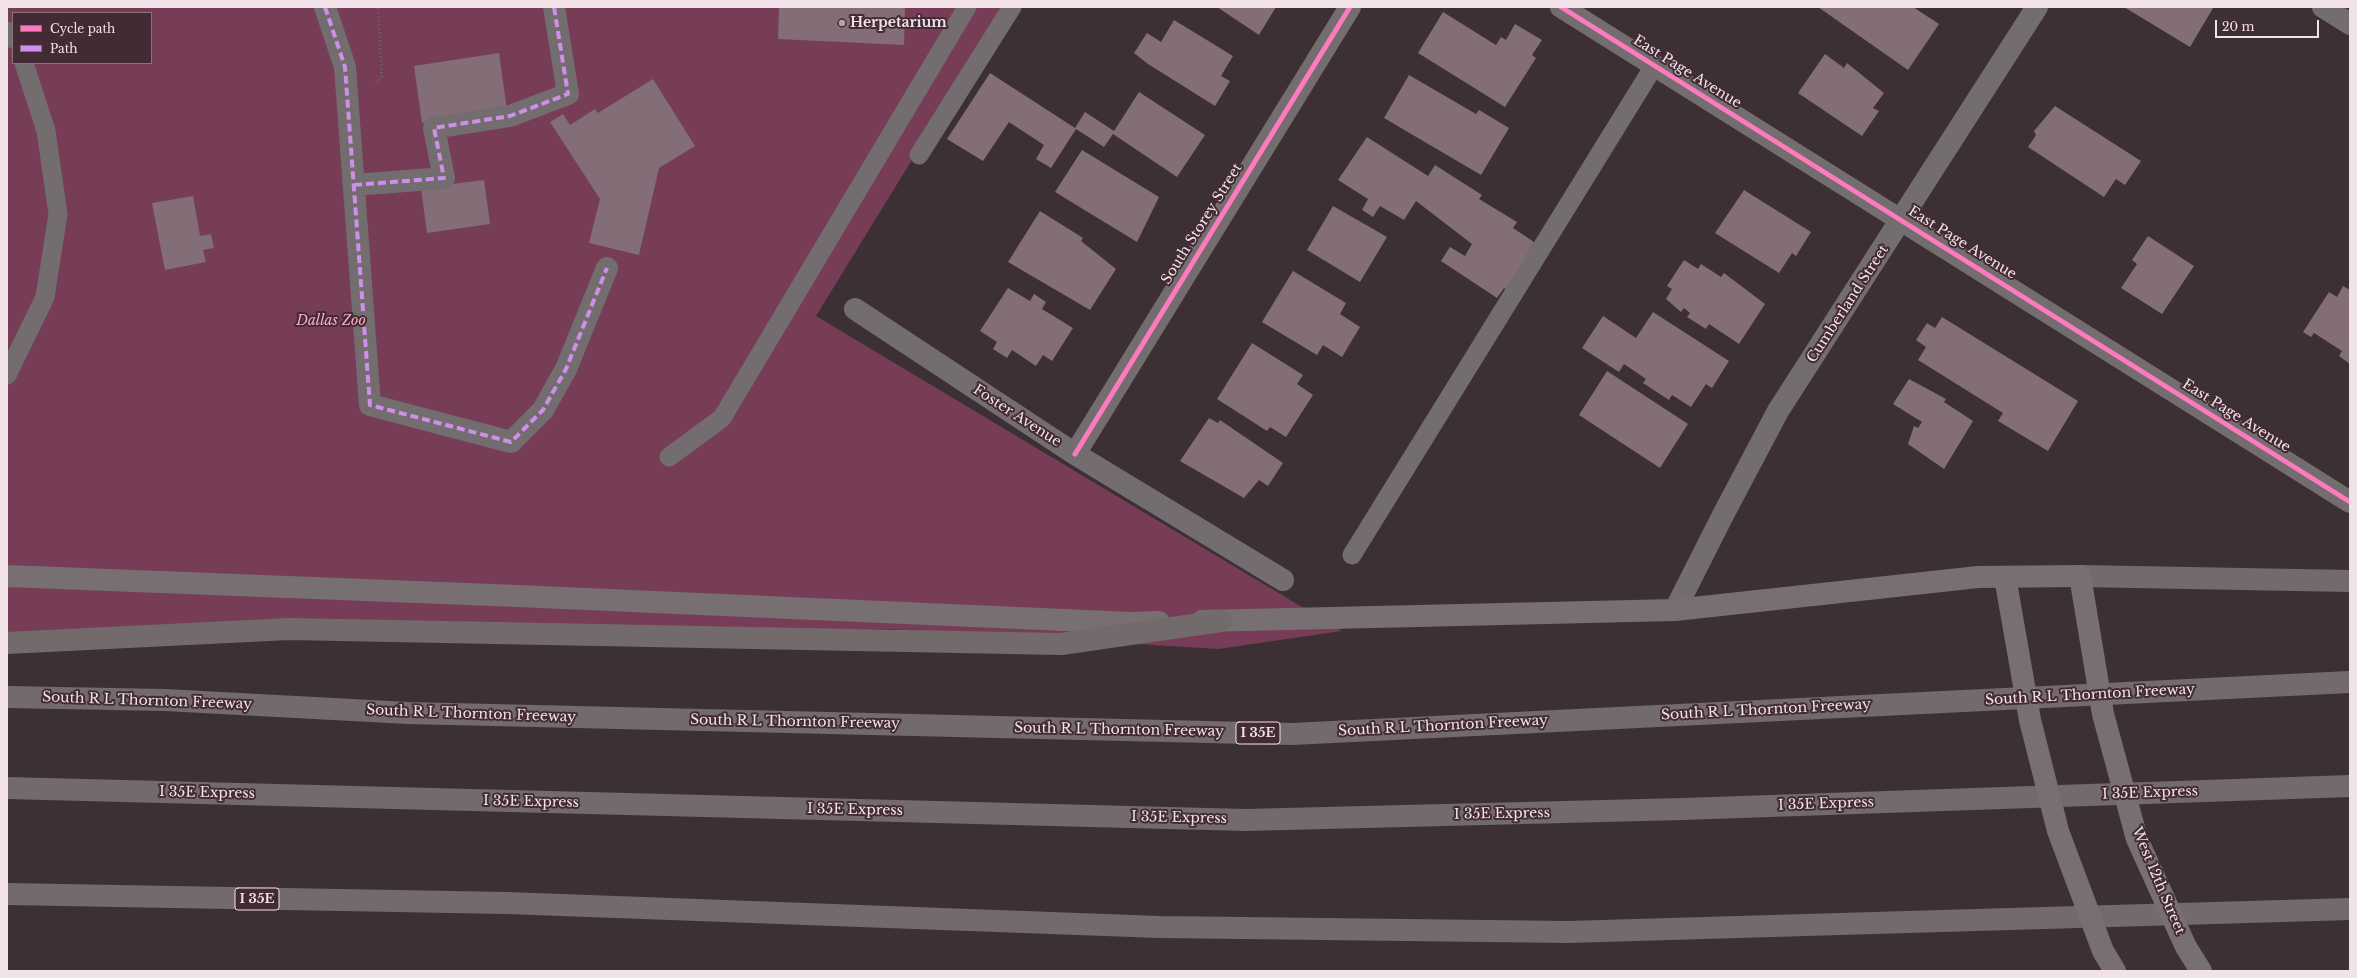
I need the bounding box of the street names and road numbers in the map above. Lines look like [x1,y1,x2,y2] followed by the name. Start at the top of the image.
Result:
[1630,32,1744,112] street label: East Page Avenue
[1158,160,1246,288] street label: South Storey Street
[1905,203,2019,283] street label: East Page Avenue
[1804,242,1892,366] street label: Cumberland Street
[2179,376,2293,456] street label: East Page Avenue
[970,381,1064,451] street label: Foster Avenue
[1985,681,2195,709] street label: South R L Thornton Freeway
[42,689,252,713] street label: South R L Thornton Freeway
[1661,696,1871,724] street label: South R L Thornton Freeway
[366,702,576,726] street label: South R L Thornton Freeway
[690,712,900,732] street label: South R L Thornton Freeway
[1338,712,1548,740] street label: South R L Thornton Freeway
[1014,720,1224,740] street label: South R L Thornton Freeway
[1236,722,1280,744] road number: I 35E
[2102,783,2198,803] street label: I 35E Express
[159,784,255,802] street label: I 35E Express
[483,793,579,811] street label: I 35E Express
[1778,794,1874,814] street label: I 35E Express
[807,801,903,819] street label: I 35E Express
[1454,805,1550,823] street label: I 35E Express
[1131,809,1227,827] street label: I 35E Express
[2128,825,2188,937] street label: West 12th Street
[235,888,279,910] road number: I 35E

